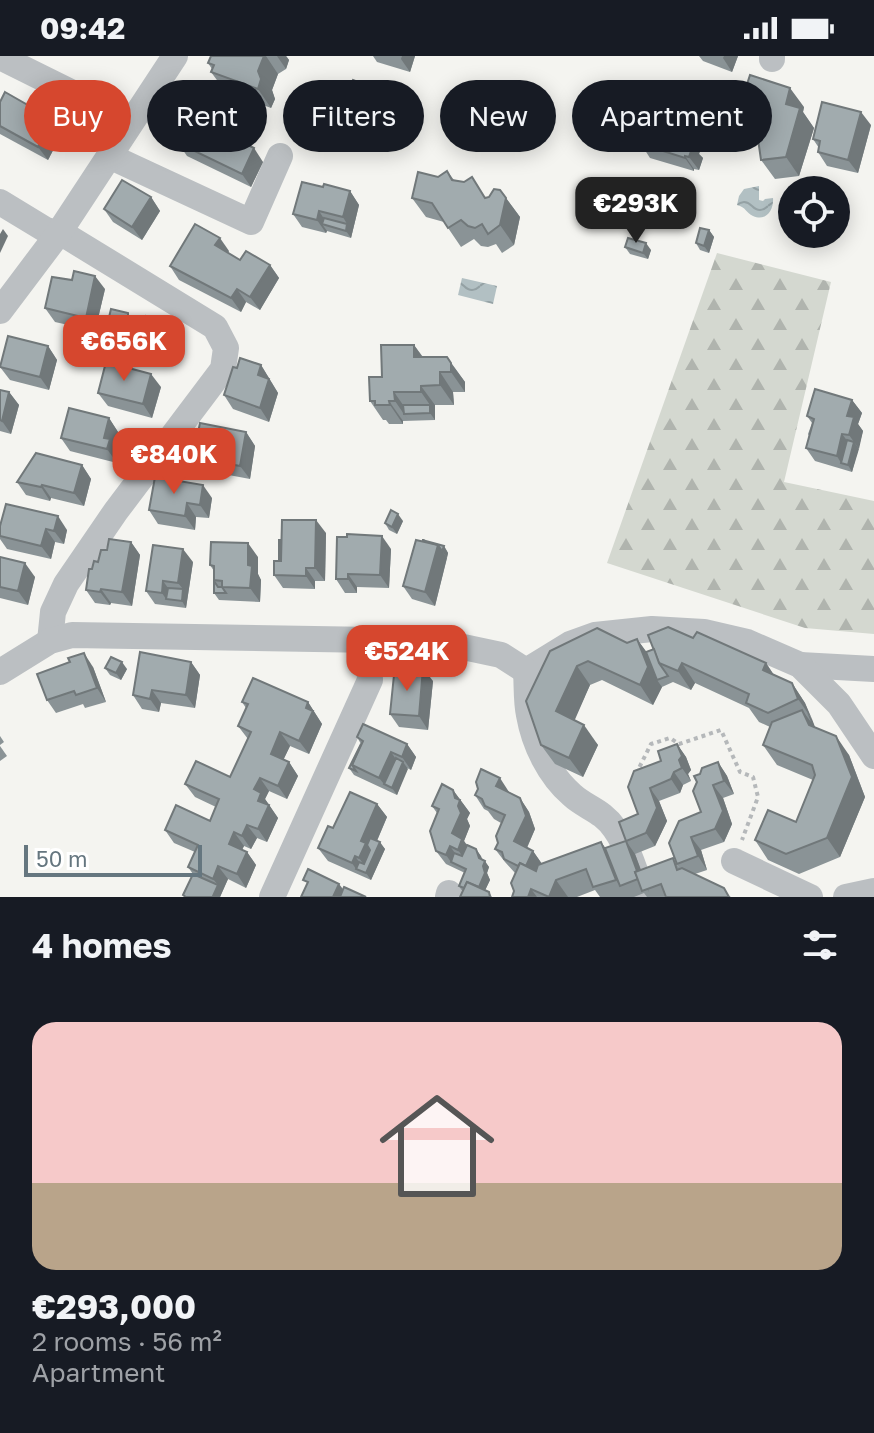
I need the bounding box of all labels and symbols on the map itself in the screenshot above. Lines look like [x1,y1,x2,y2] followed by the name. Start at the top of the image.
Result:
[580,177,692,245] pin: €293K
[68,315,180,383] pin: €656K
[118,428,230,496] pin: €840K
[351,625,463,693] pin: €524K
[24,841,202,877] scale bar

